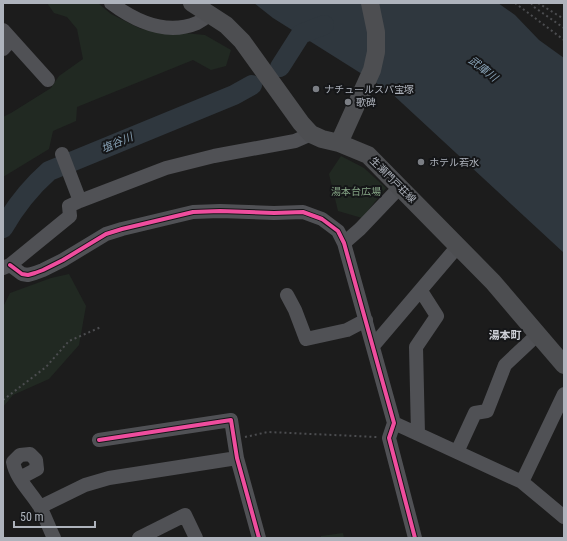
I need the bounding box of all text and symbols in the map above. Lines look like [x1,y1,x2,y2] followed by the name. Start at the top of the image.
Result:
[466,54,501,85] water label: 武庫川
[311,84,321,94] marker: ナチュールスパ宝塚
[324,84,414,95] place label: ナチュールスパ宝塚
[343,97,353,107] marker: 歌碑
[356,97,376,108] place label: 歌碑
[99,130,136,155] water label: 塩谷川
[368,155,418,205] street label: 生瀬門戸荘線
[416,157,426,167] marker: ホテル若水
[429,157,479,168] place label: ホテル若水
[331,186,381,197] park label: 湯本台広場
[489,329,522,342] district label: 湯本町
[14,503,95,529] scale bar
[20,510,44,524] text: 50 m

